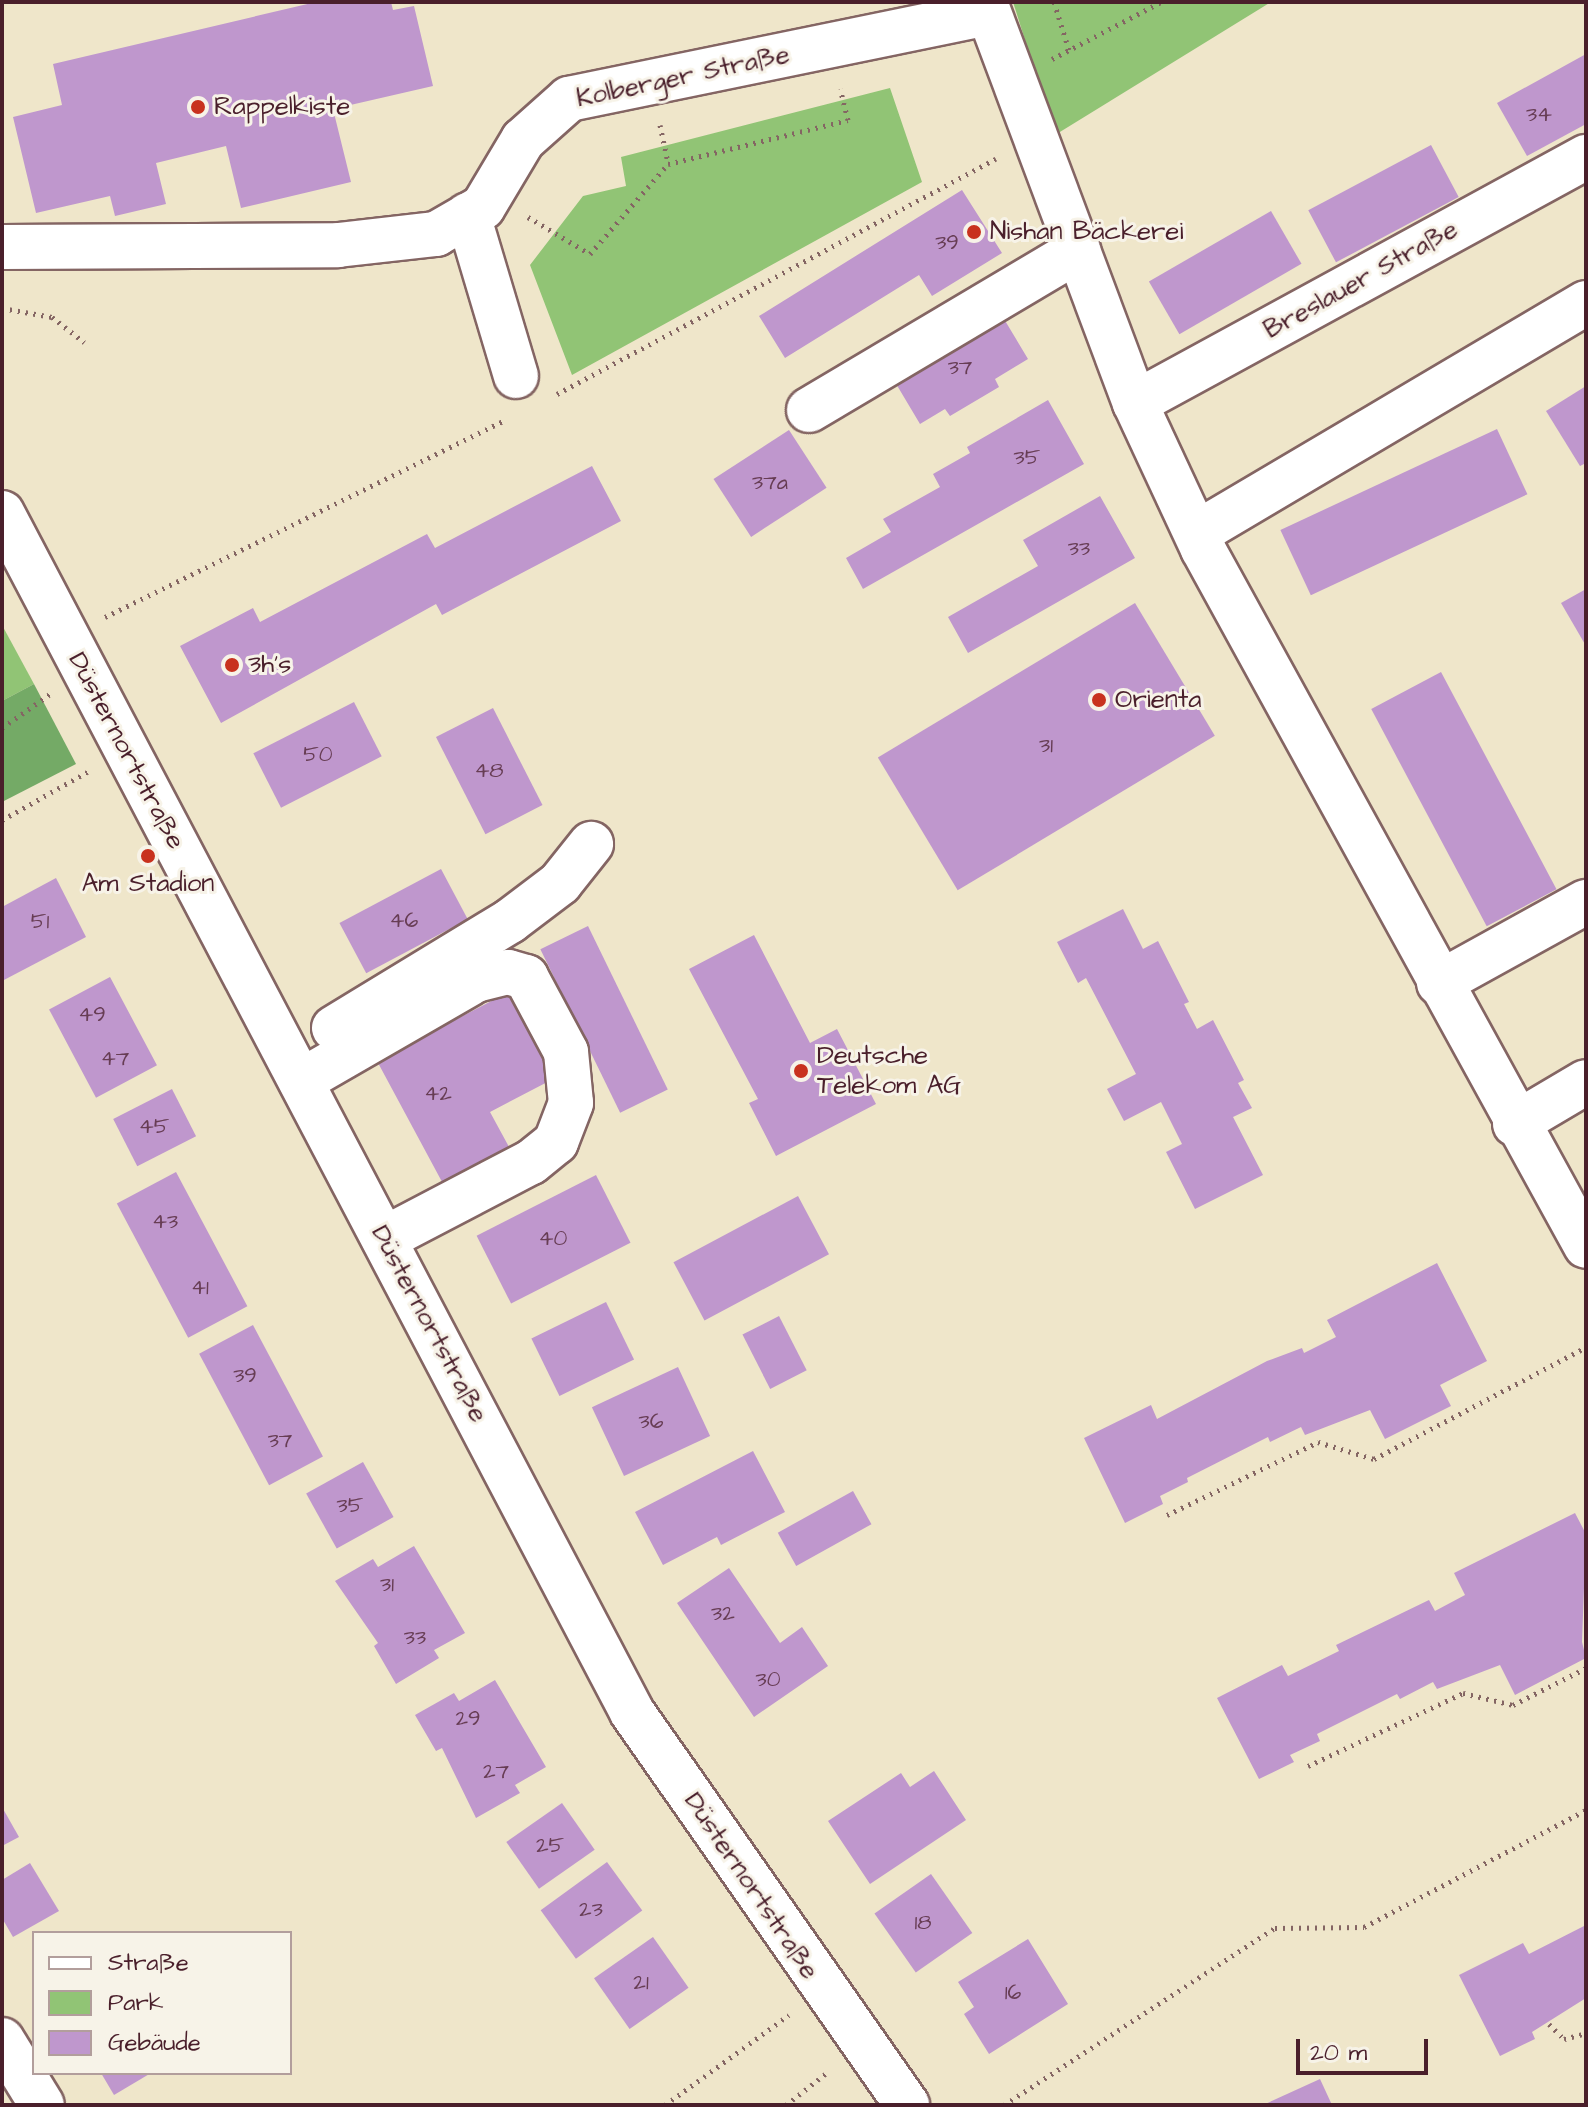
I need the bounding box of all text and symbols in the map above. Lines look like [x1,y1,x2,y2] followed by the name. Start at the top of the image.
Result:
[574,39,792,115] street label: Kolberger Straße
[214,91,350,123] place label: Rappelkiste
[189,98,207,116] marker: Rappelkiste
[1526,102,1552,128] house number: 34
[1259,214,1463,346] street label: Breslauer Straße
[990,216,1183,248] place label: Nishan Bäckerei
[965,223,983,241] marker: Nishan Bäckerei
[935,230,959,256] house number: 39
[948,355,972,381] house number: 37
[1014,445,1040,471] house number: 35
[752,470,788,496] house number: 37a
[1068,536,1090,562] house number: 33
[61,647,191,855] street label: Düsternortstraße
[248,649,291,681] place label: 3h's
[223,656,241,674] marker: 3h's
[1115,684,1202,716] place label: Orienta
[1090,691,1108,709] marker: Orienta
[1039,733,1053,759] house number: 31
[303,742,333,768] house number: 50
[474,758,504,784] house number: 48
[139,847,157,865] marker: Am Stadion
[82,868,214,900] place label: Am Stadion
[390,908,418,934] house number: 46
[31,909,49,935] house number: 51
[78,1002,106,1028] house number: 49
[817,1040,961,1102] place label: Deutsche Telekom AG
[101,1046,129,1072] house number: 47
[792,1062,810,1080] marker: Deutsche Telekom AG
[424,1081,452,1107] house number: 42
[139,1114,169,1140] house number: 45
[152,1209,178,1235] house number: 43
[364,1220,494,1428] street label: Düsternortstraße
[539,1226,567,1252] house number: 40
[191,1275,209,1301] house number: 41
[233,1363,257,1389] house number: 39
[639,1409,663,1435] house number: 36
[268,1428,292,1454] house number: 37
[337,1493,363,1519] house number: 35
[380,1572,394,1598] house number: 31
[711,1601,735,1627] house number: 32
[404,1625,426,1651] house number: 33
[755,1667,781,1693] house number: 30
[455,1706,481,1732] house number: 29
[483,1759,509,1785] house number: 27
[677,1787,825,1985] street label: Düsternortstraße
[536,1833,564,1859] house number: 25
[579,1897,603,1923] house number: 23
[914,1910,932,1936] house number: 18
[32,1931,292,2075] legend
[108,1946,189,1980] text: Straße
[633,1970,649,1996] house number: 21
[1005,1980,1021,2006] house number: 16
[108,1986,164,2020] text: Park
[1300,2023,1432,2073] scale bar
[108,2026,201,2060] text: Gebäude
[1310,2036,1367,2070] text: 20 m

